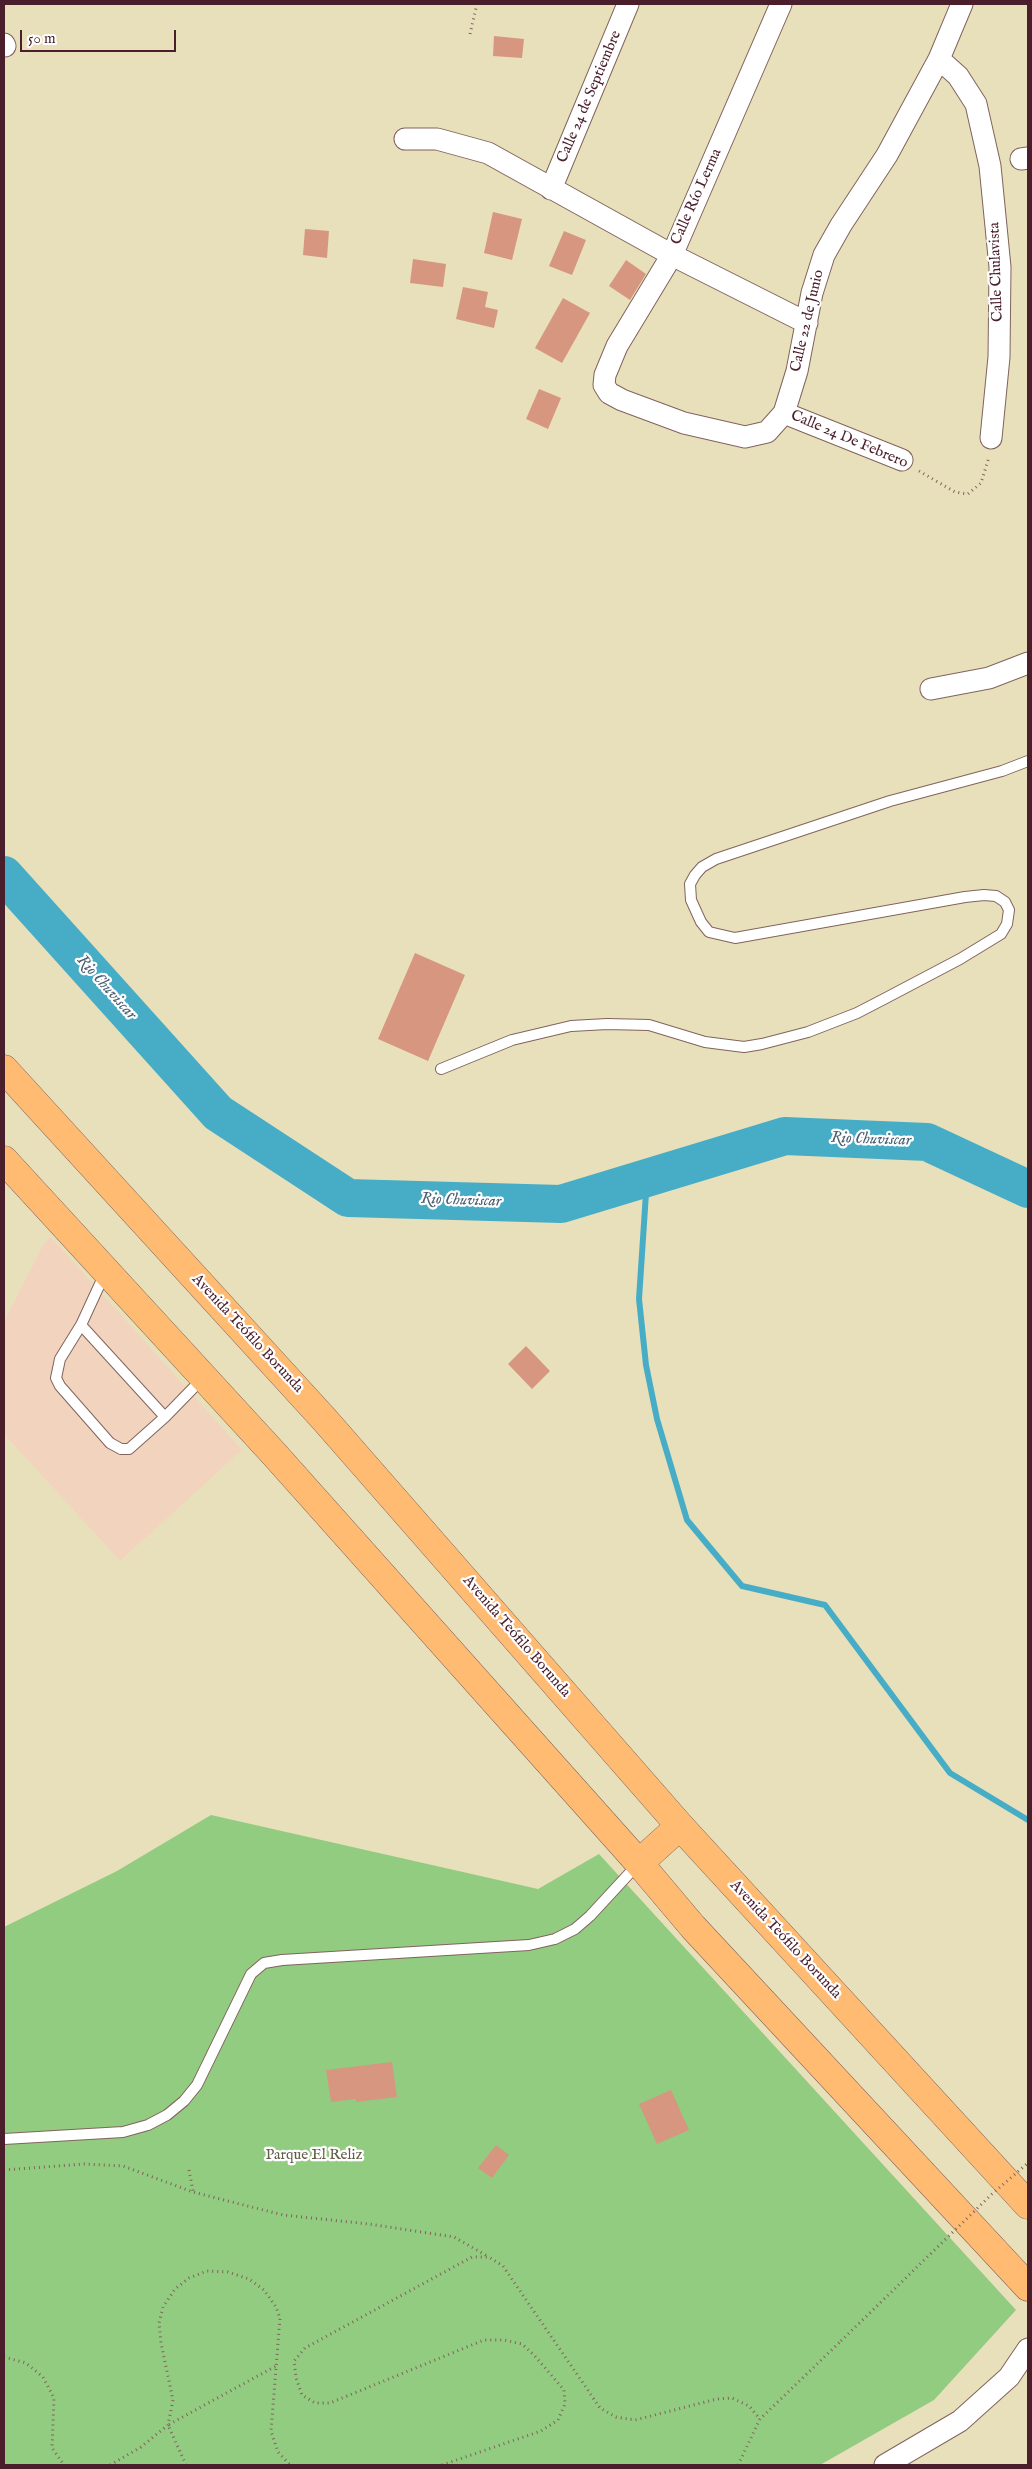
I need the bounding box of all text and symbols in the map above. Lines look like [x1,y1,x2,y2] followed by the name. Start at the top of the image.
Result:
[22,20,179,52] scale bar
[554,28,626,166] street label: Calle 24 de Septiembre
[28,29,56,48] text: 50 m
[668,146,726,248] street label: Calle Río Lerma
[986,222,1008,322] street label: Calle Chulavista
[787,268,829,374] street label: Calle 22 de Junio
[788,407,910,473] street label: Calle 24 De Febrero
[72,952,140,1024] water label: Rio Chuviscar
[831,1129,911,1151] water label: Rio Chuviscar
[421,1190,501,1212] water label: Rio Chuviscar
[187,1271,307,1397] street label: Avenida Teófilo Borunda
[458,1572,574,1702] street label: Avenida Teófilo Borunda
[725,1877,845,2003] street label: Avenida Teófilo Borunda
[266,2147,362,2165] park label: Parque El Reliz

